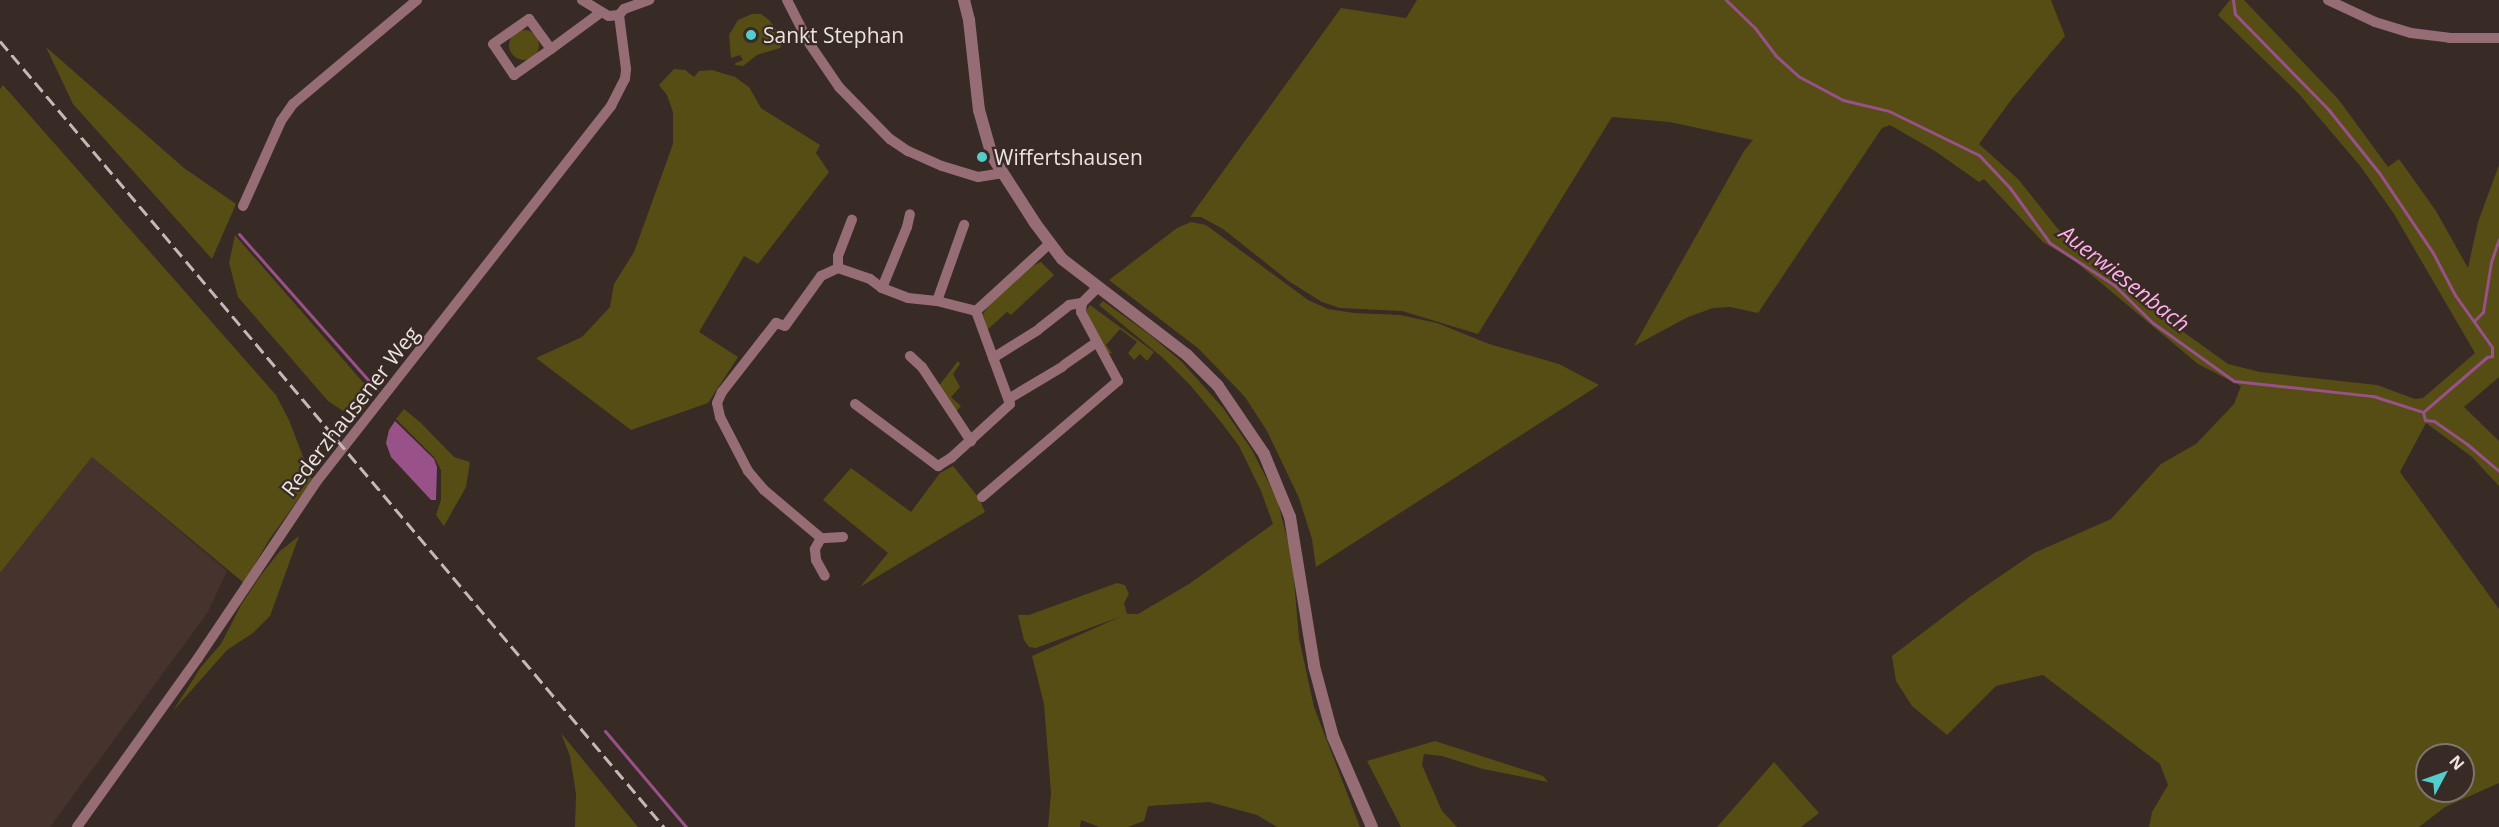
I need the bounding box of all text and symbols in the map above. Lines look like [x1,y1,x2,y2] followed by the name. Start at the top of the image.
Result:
[763,22,904,48] place label: Sankt Stephan
[744,28,758,42] marker: Sankt Stephan
[994,144,1143,170] place label: Wiffertshausen
[975,150,989,164] marker: Wiffertshausen
[2055,219,2195,337] water label: Auerwiesenbach
[276,321,424,501] street label: Rederzhausener Weg
[2415,743,2475,803] north arrow
[2444,750,2470,775] text: N

